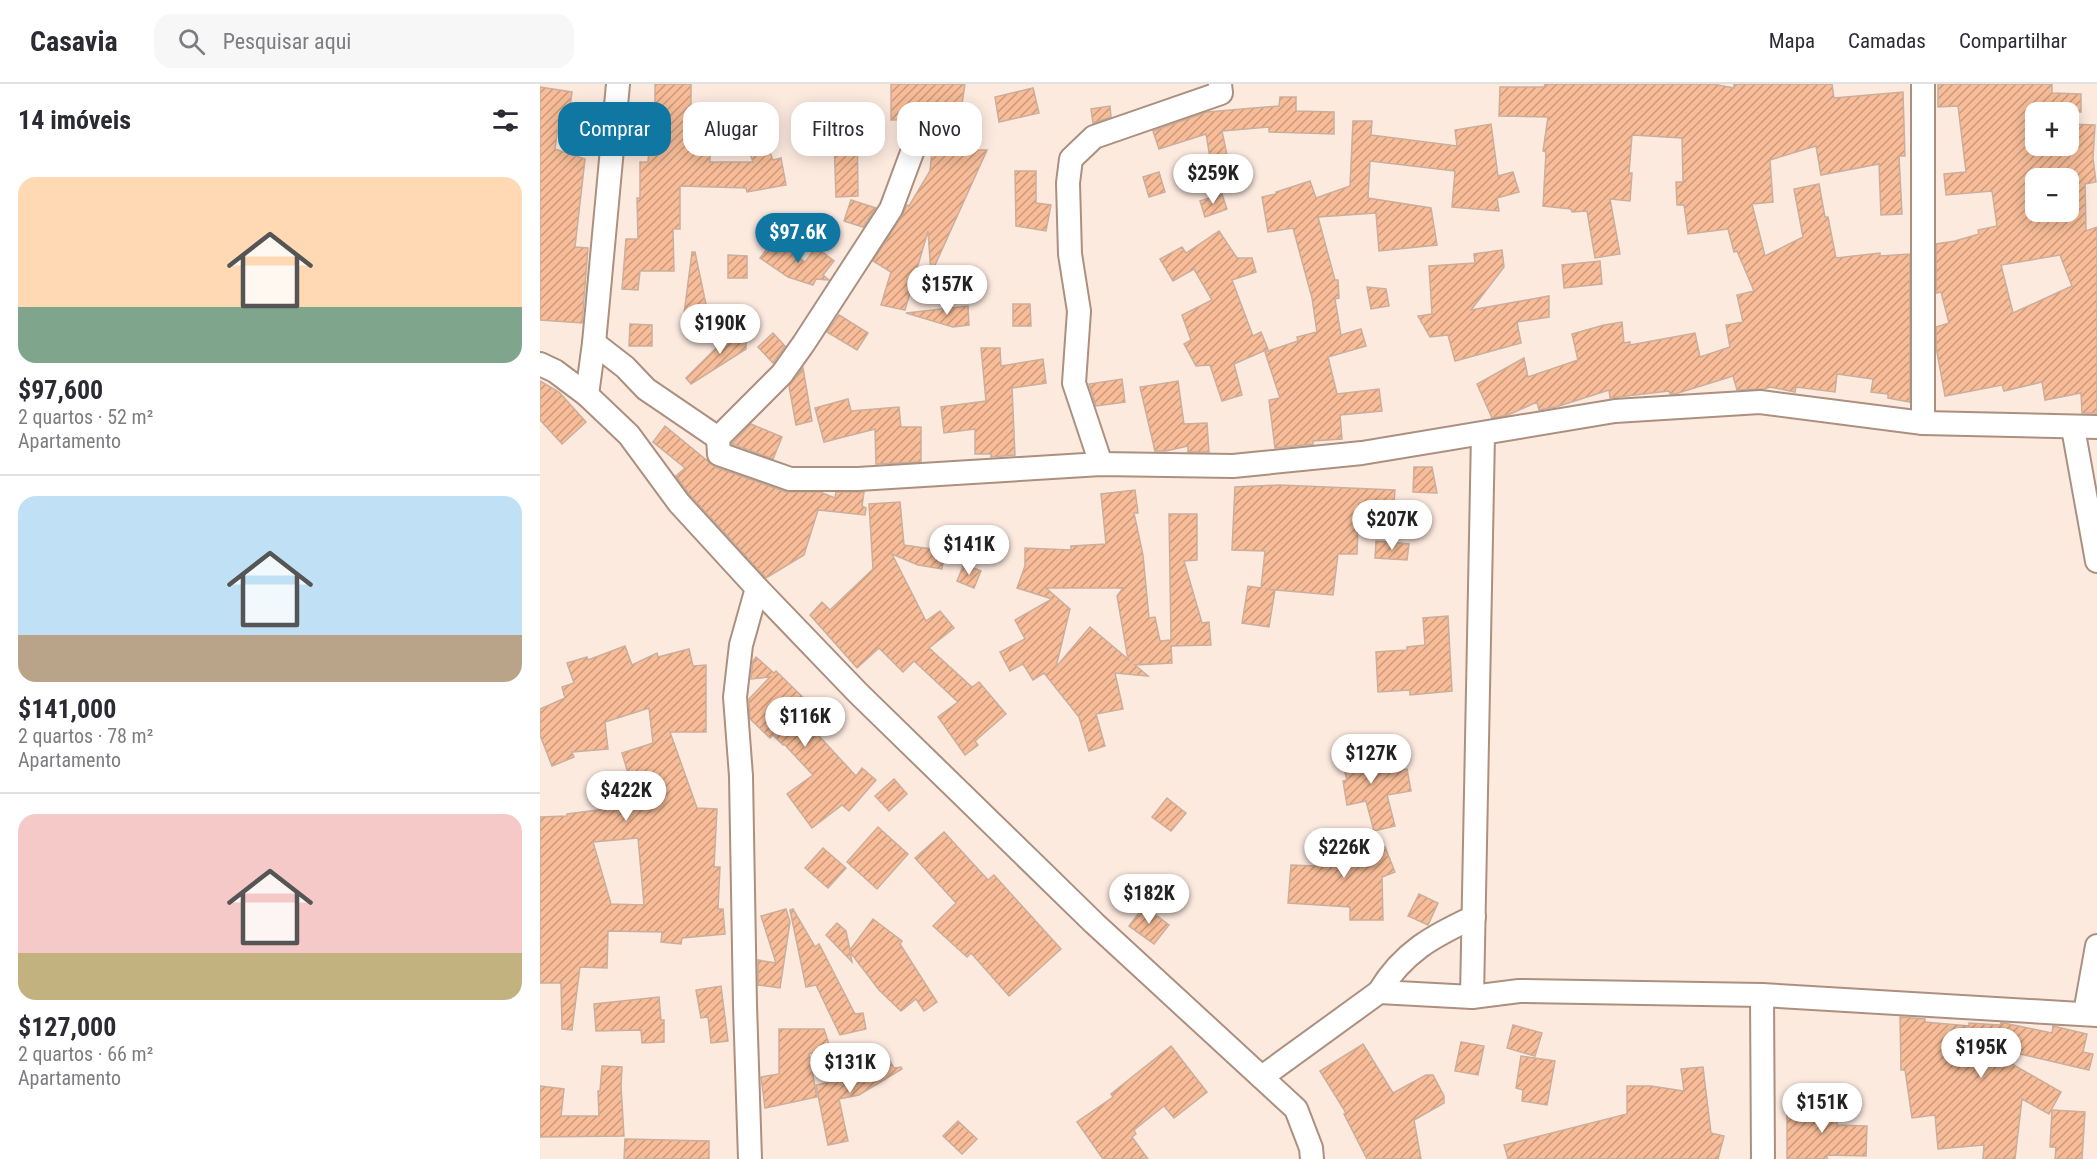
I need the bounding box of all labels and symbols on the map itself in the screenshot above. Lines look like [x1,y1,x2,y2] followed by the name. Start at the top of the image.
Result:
[1171,154,1255,205] pin: $259K
[749,213,847,264] pin: $97.6K
[905,265,989,316] pin: $157K
[678,304,762,355] pin: $190K
[1350,500,1434,551] pin: $207K
[927,525,1011,576] pin: $141K
[763,697,847,748] pin: $116K
[1329,734,1413,785] pin: $127K
[584,771,668,822] pin: $422K
[1302,828,1386,879] pin: $226K
[1107,874,1191,925] pin: $182K
[1939,1028,2023,1079] pin: $195K
[808,1043,892,1094] pin: $131K
[1780,1083,1864,1134] pin: $151K

